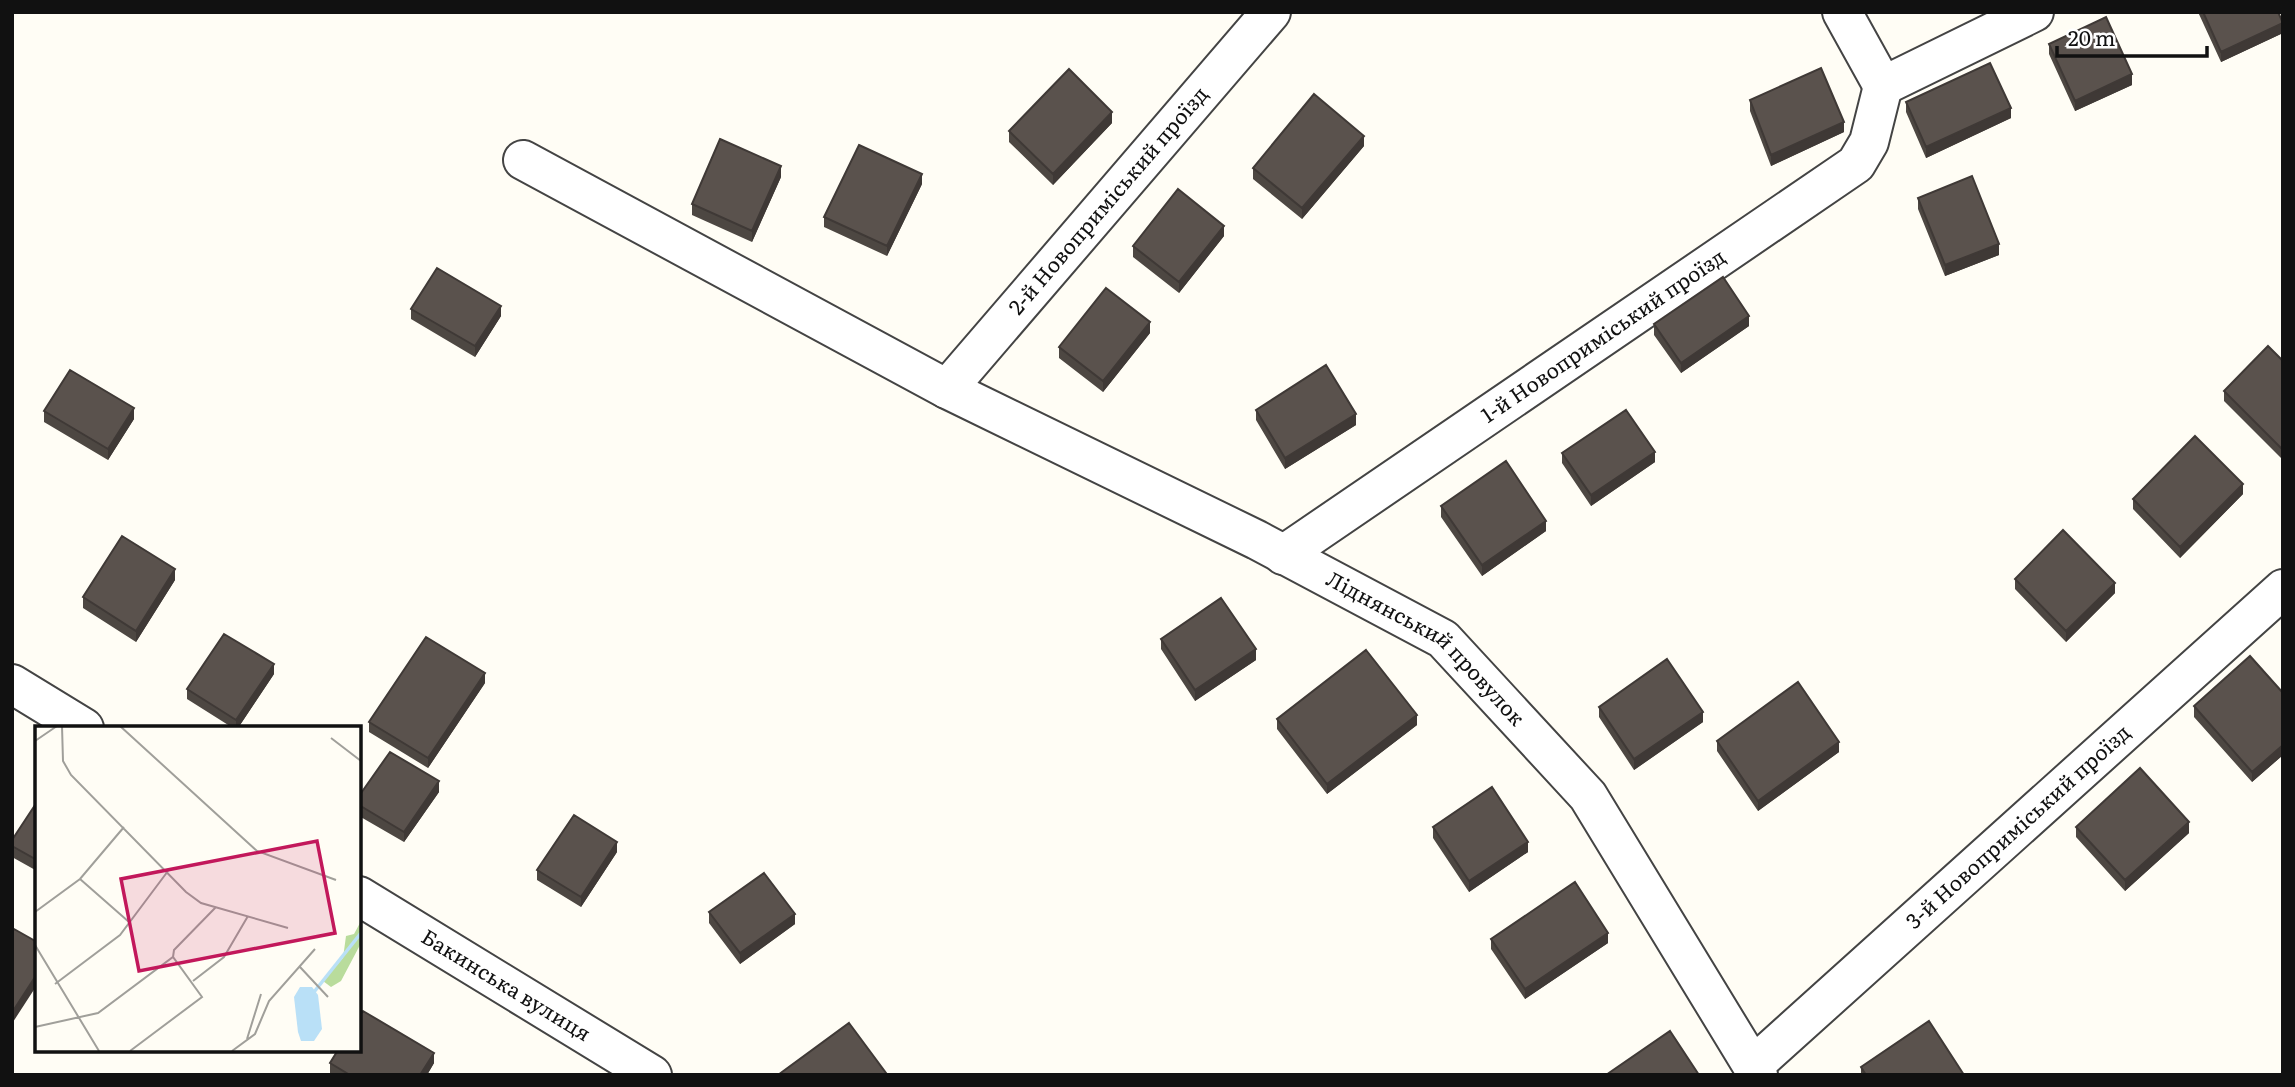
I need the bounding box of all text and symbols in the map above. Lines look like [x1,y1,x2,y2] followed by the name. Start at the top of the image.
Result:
[2057,14,2208,58] scale bar
[2068,21,2115,52] text: 20 m
[1000,78,1214,320] street label: 2-й Новоприміський проїзд
[1474,240,1731,429] street label: 1-й Новоприміський проїзд
[1322,562,1534,732] street label: Ліднянський провулок
[1897,716,2136,935] street label: 3-й Новоприміський проїзд
[35,726,360,1052] inset map
[416,920,598,1047] street label: Бакинська вулиця

